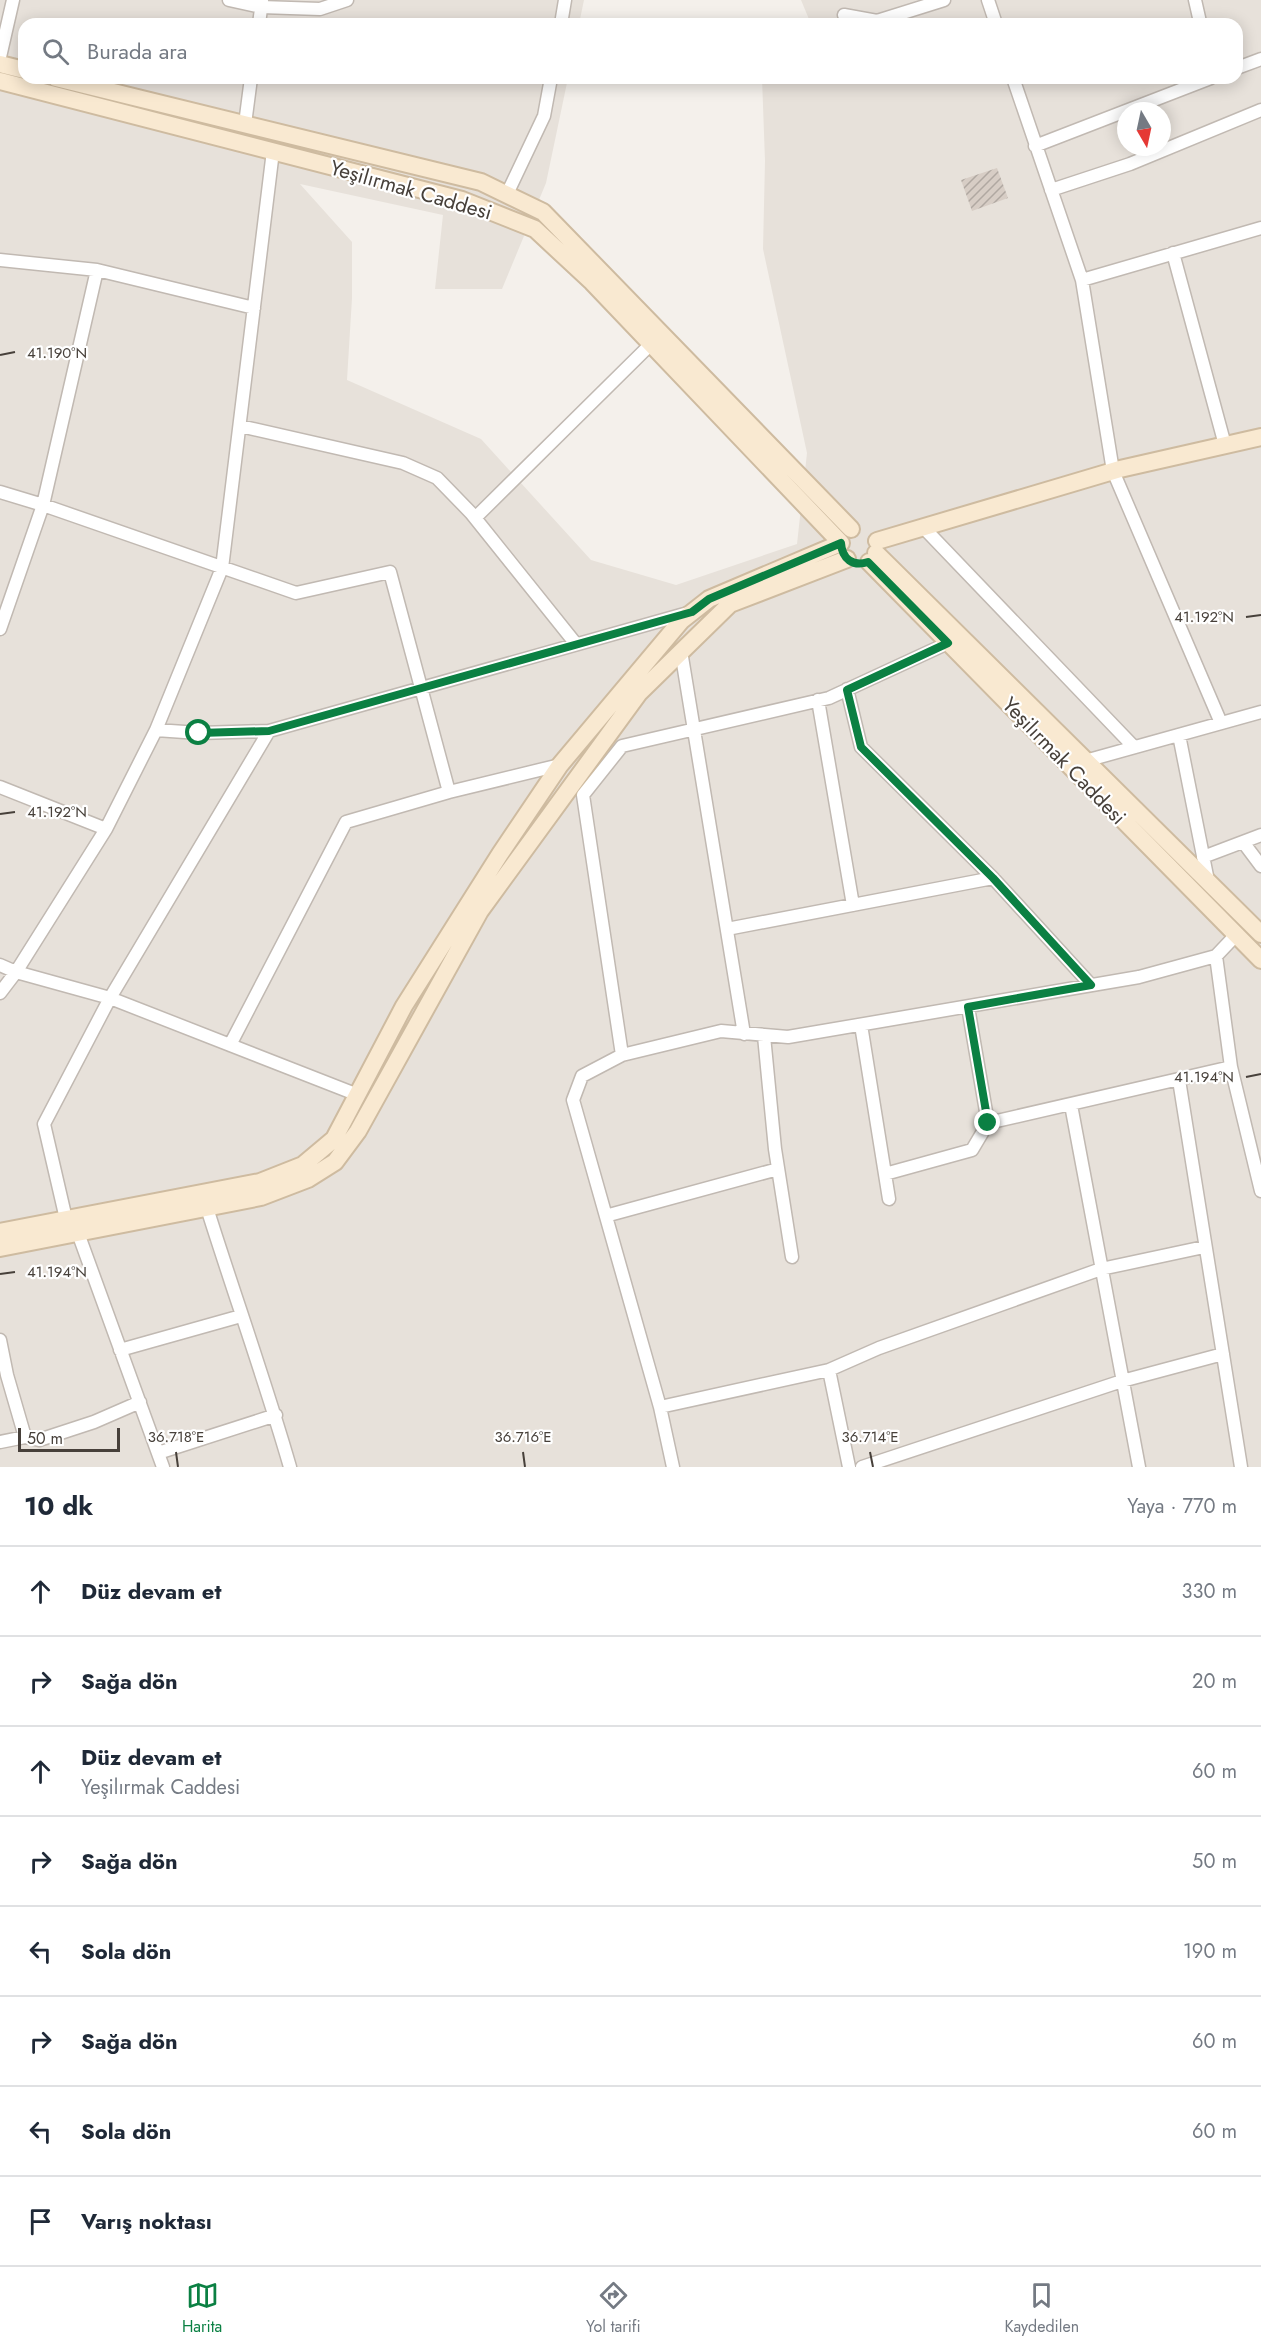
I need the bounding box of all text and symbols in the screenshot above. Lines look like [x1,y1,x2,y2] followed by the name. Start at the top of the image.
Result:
[18,18,1243,84] search box
[39,35,72,68] icon: search
[87,35,187,67] text: Burada ara
[1117,102,1171,156] north arrow
[327,153,495,227] street label: Yeşilırmak Caddesi
[27,342,87,364] text: 41.190°N
[1174,606,1234,628] text: 41.192°N
[995,690,1133,832] street label: Yeşilırmak Caddesi
[185,719,211,745] route start
[27,801,87,823] text: 41.192°N
[1174,1066,1234,1088] text: 41.194°N
[974,1109,1000,1135] route end
[27,1261,87,1283] text: 41.194°N
[18,1425,120,1452] scale bar
[148,1426,204,1448] text: 36.718°E
[494,1426,552,1448] text: 36.716°E
[841,1426,899,1448] text: 36.714°E
[27,1427,63,1450] text: 50 m
[24,1487,93,1525] text: 10 dk
[1127,1492,1237,1521] text: Yaya · 770 m
[24,1575,57,1608] icon: ahead
[81,1575,221,1607] text: Düz devam et
[1182,1577,1237,1606] text: 330 m
[24,1665,57,1698] icon: right
[81,1665,178,1697] text: Sağa dön
[1192,1667,1237,1696] text: 20 m
[81,1741,221,1773] text: Düz devam et
[24,1755,57,1788] icon: ahead
[1192,1757,1237,1786] text: 60 m
[81,1773,240,1802] text: Yeşilırmak Caddesi
[24,1845,57,1878] icon: right
[81,1845,178,1877] text: Sağa dön
[1192,1847,1237,1876] text: 50 m
[24,1935,57,1968] icon: left
[81,1935,171,1967] text: Sola dön
[1183,1937,1237,1966] text: 190 m
[24,2025,57,2058] icon: right
[81,2025,178,2057] text: Sağa dön
[1192,2027,1237,2056] text: 60 m
[24,2115,57,2148] icon: left
[81,2115,171,2147] text: Sola dön
[1192,2117,1237,2146] text: 60 m
[24,2205,57,2238] icon: arrive
[81,2205,212,2237] text: Varış noktası
[182,2279,222,2338] tab: Harita
[586,2279,641,2338] tab: Yol tarifi
[1004,2279,1079,2338] tab: Kaydedilen

